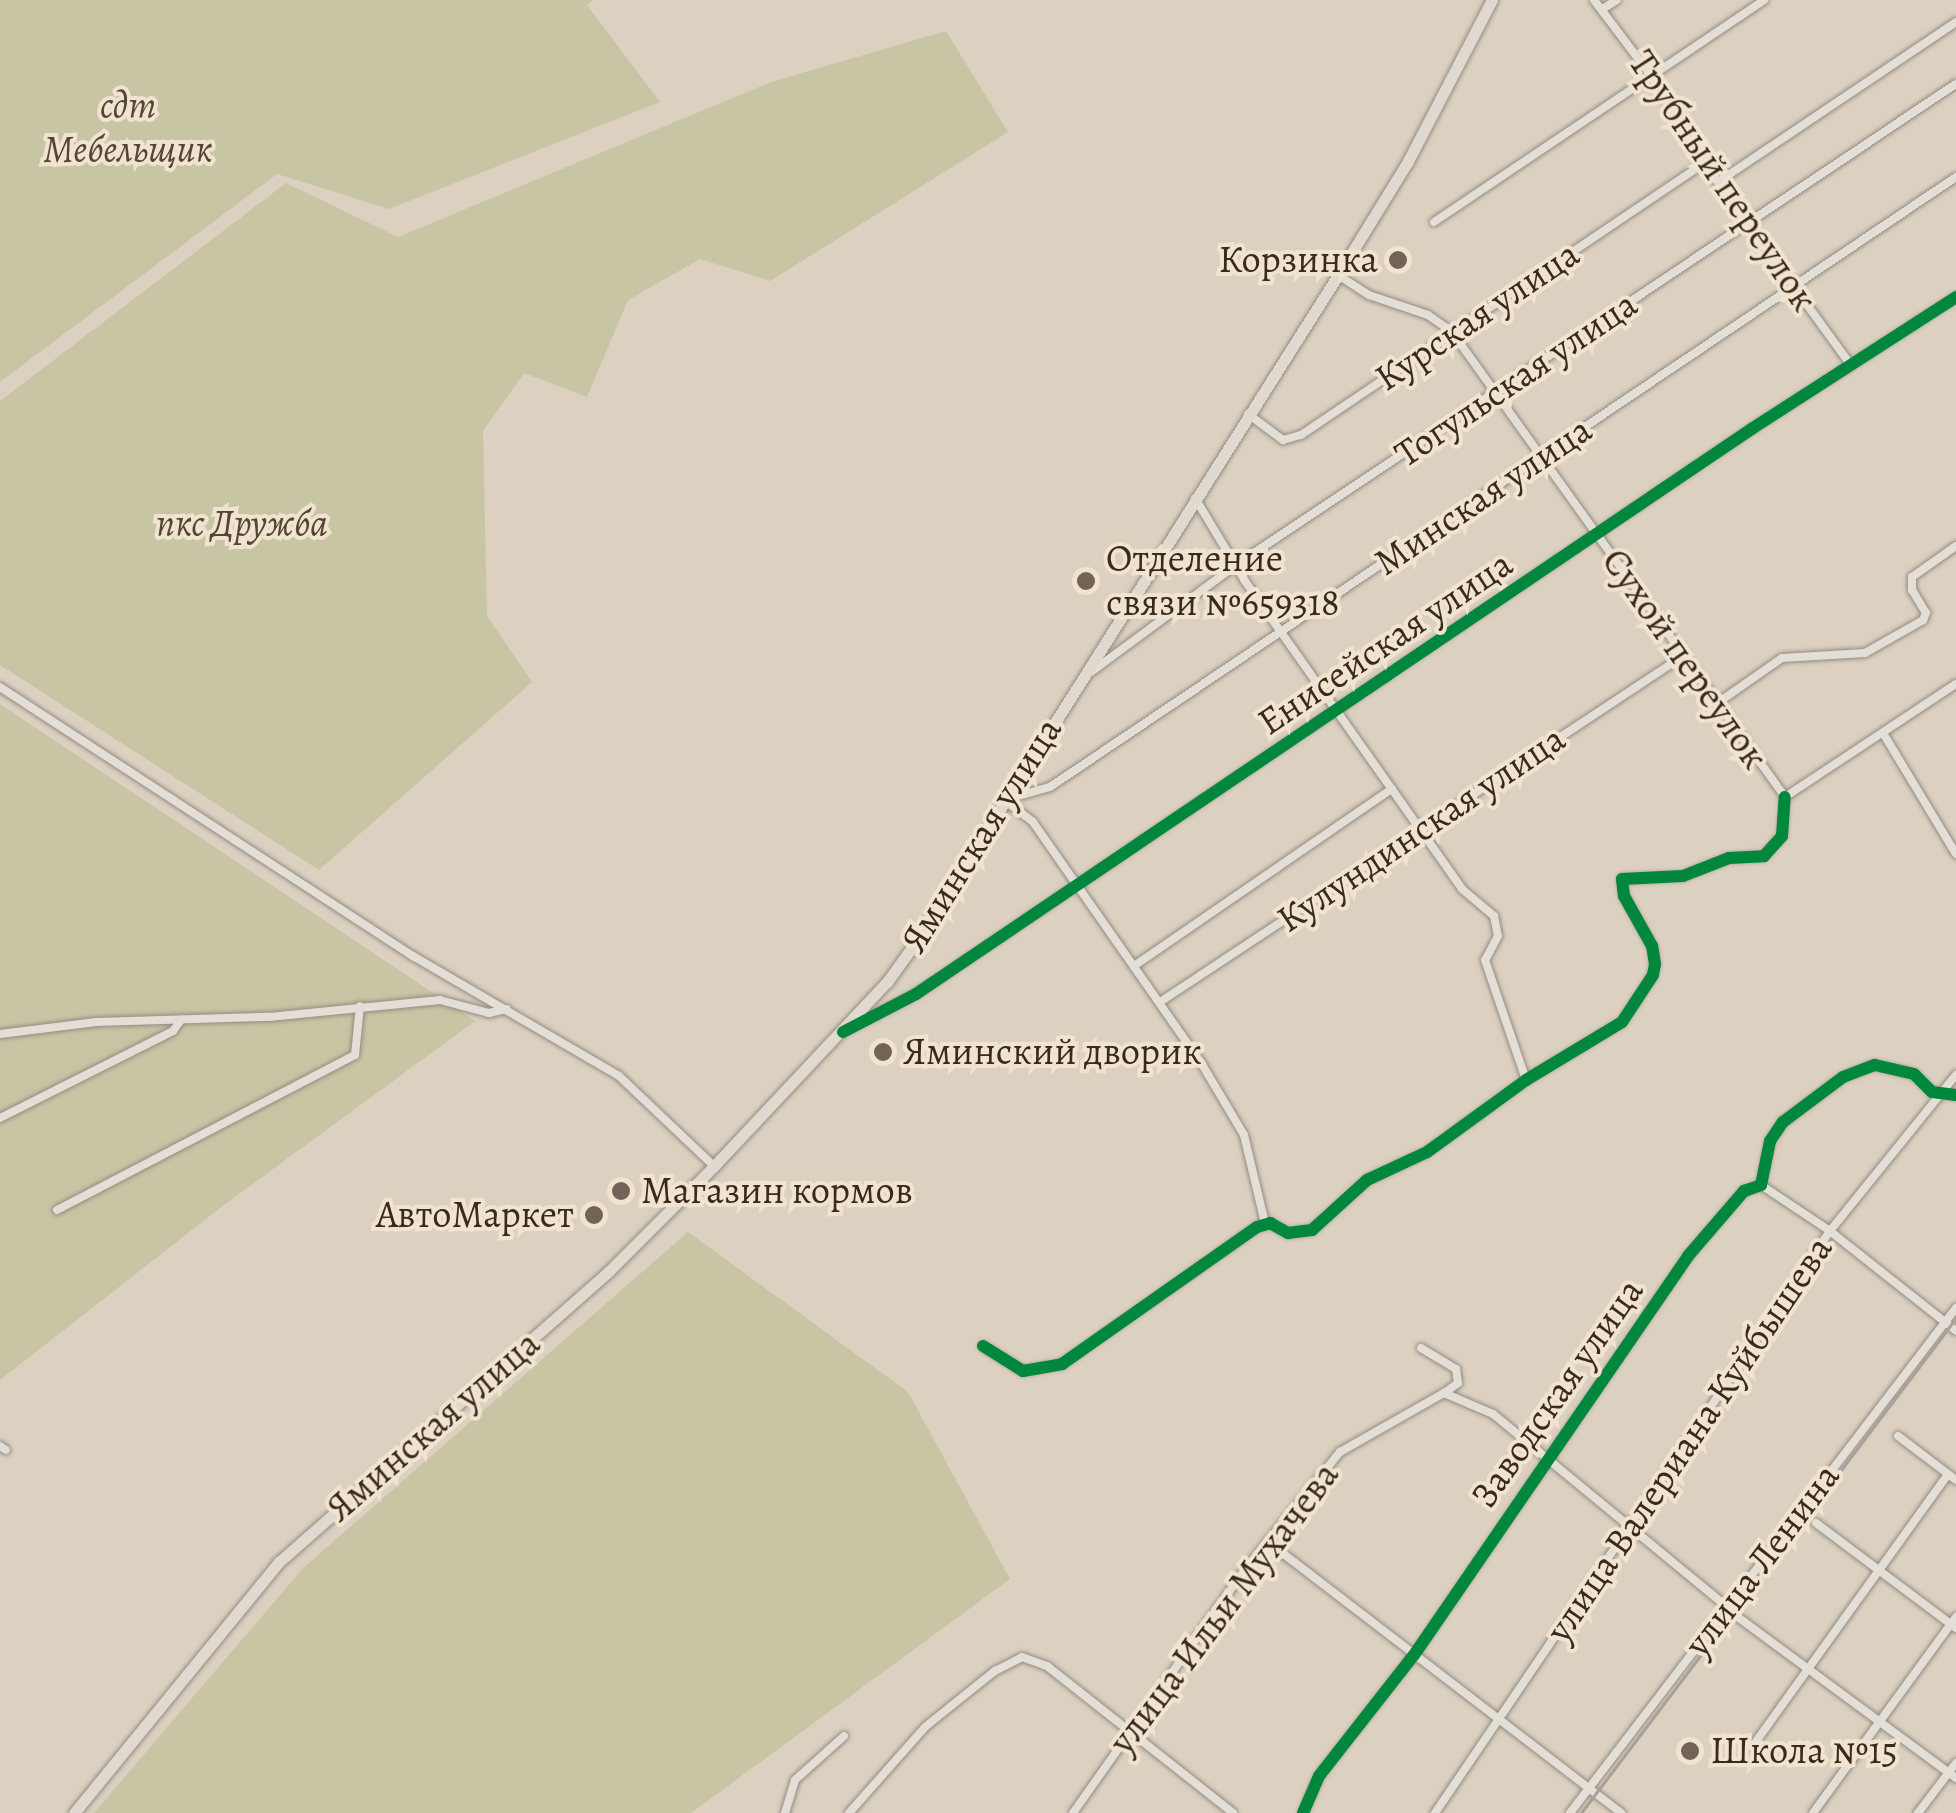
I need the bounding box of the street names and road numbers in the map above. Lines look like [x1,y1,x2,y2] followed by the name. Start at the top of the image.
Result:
[1619,42,1827,320] street label: Трубный переулок
[1366,231,1588,401] street label: Курская улица
[1386,281,1646,477] street label: Тогульская улица
[1366,407,1600,585] street label: Минская улица
[1592,540,1778,778] street label: Сухой переулок
[1249,541,1521,745] street label: Енисейская улица
[891,709,1071,961] street label: Яминская улица
[1268,716,1574,942] street label: Кулундинская улица
[1536,1227,1842,1651] street label: улица Валериана Куйбышева
[1461,1270,1653,1516] street label: Заводская улица
[317,1321,549,1531] street label: Яминская улица
[1099,1453,1349,1763] street label: улица Ильи Мухачева
[1675,1454,1849,1666] street label: улица Ленина

